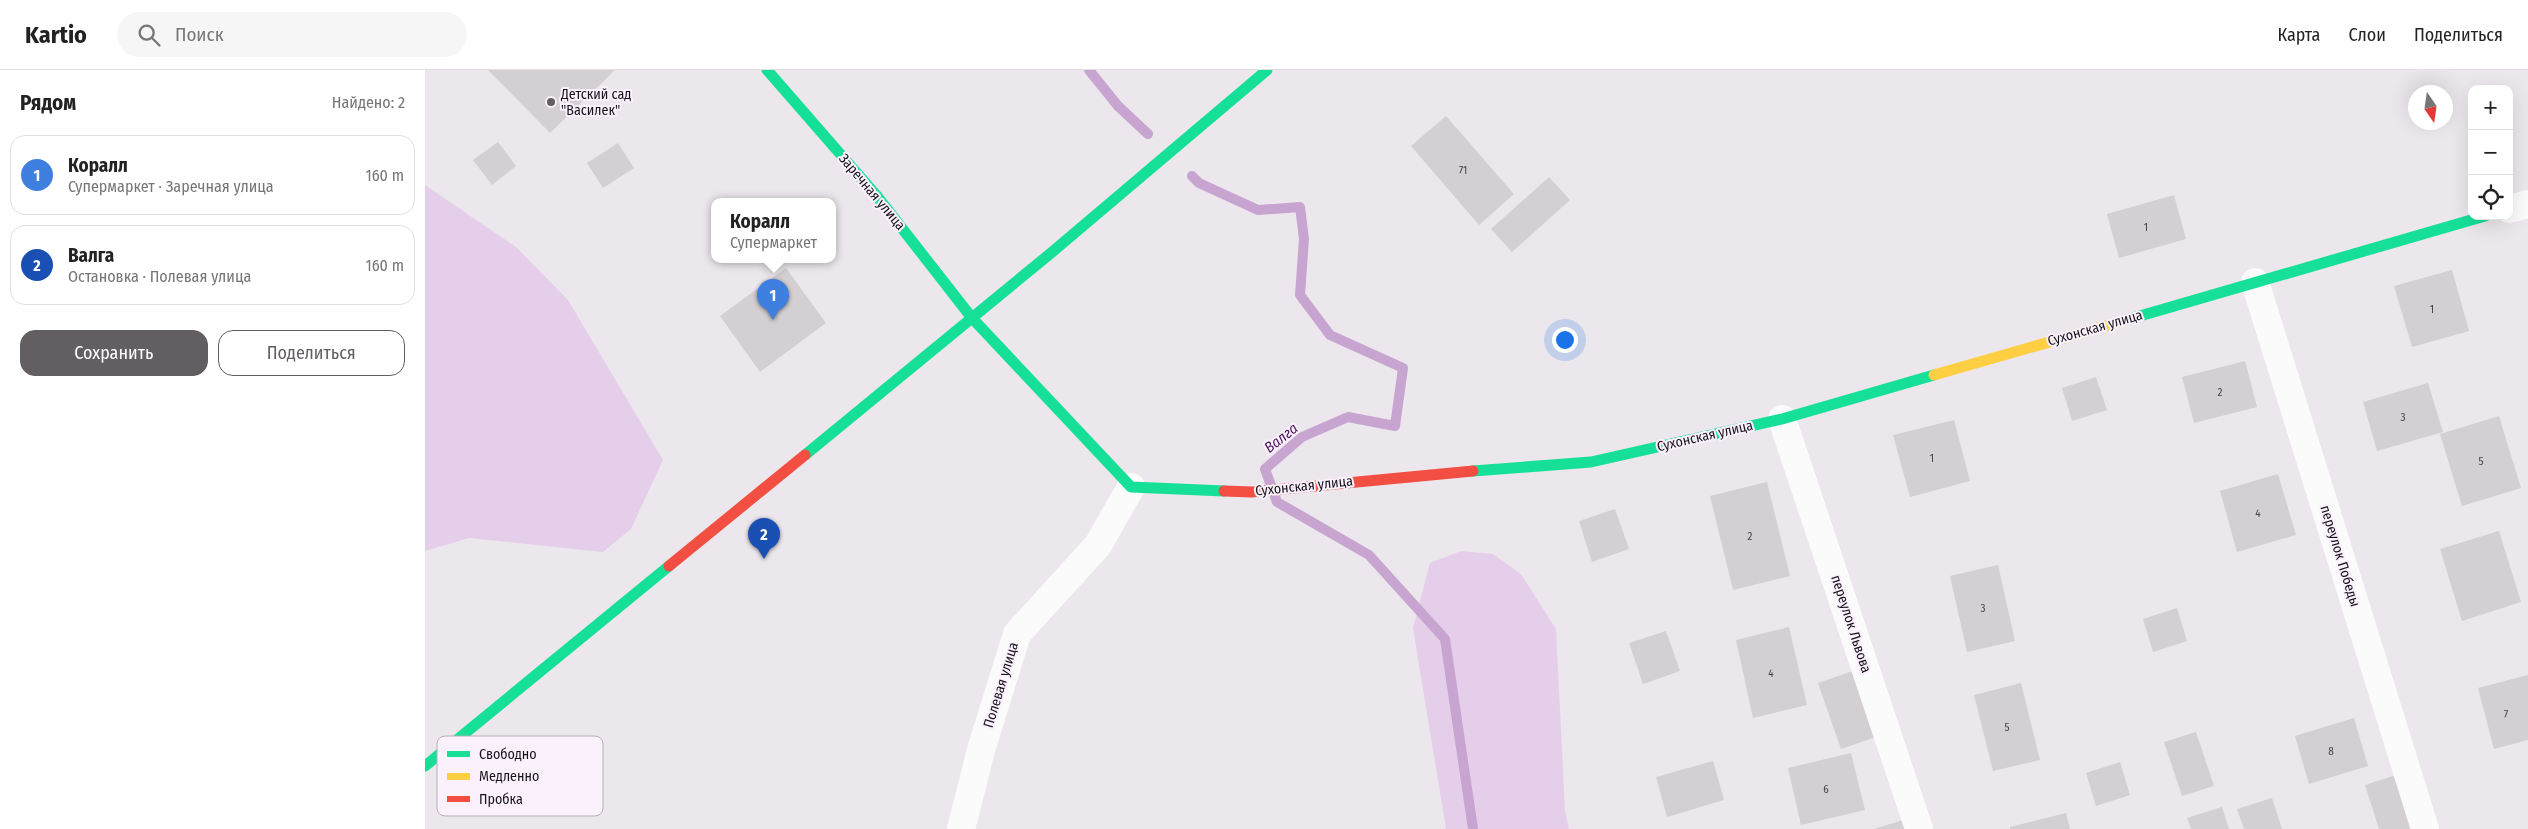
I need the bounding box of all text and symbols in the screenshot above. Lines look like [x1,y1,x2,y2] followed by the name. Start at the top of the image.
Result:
[117,12,467,57] search box
[25,21,87,49] text: Kartio
[135,21,163,49] icon: search
[175,23,224,46] text: Поиск
[2277,24,2320,46] text: Карта
[2348,24,2386,46] text: Слои
[2414,24,2503,46] text: Поделиться
[2408,85,2453,130] north arrow
[2468,85,2513,220] map controls
[2468,85,2513,130] button: +
[560,86,631,119] place label: Детский сад "Василек"
[20,90,76,116] text: Рядом
[332,93,405,112] text: Найдено: 2
[545,96,557,108] marker: Детский сад "Василек"
[2468,130,2513,175] button: −
[835,150,909,234] street label: Заречная улица
[68,154,128,177] text: Коралл
[1459,164,1467,177] house number: 71
[34,166,40,185] text: 1
[365,166,404,185] text: 160 m
[2468,175,2513,220] button: locate
[68,177,274,196] text: Супермаркет · Заречная улица
[711,198,836,263] popup
[730,210,790,233] text: Коралл
[2144,221,2148,234] house number: 1
[730,233,817,252] text: Супермаркет
[68,244,114,267] text: Валга
[33,256,41,275] text: 2
[365,256,404,275] text: 160 m
[68,267,251,286] text: Остановка · Полевая улица
[757,279,789,320] pin: 1
[2430,303,2434,316] house number: 1
[2046,306,2145,350] street label: Сухонская улица
[1552,327,1578,353] your location
[20,330,208,376] button: Сохранить
[218,330,405,376] button: Поделиться
[2218,386,2223,399] house number: 2
[2401,411,2406,424] house number: 3
[1655,417,1755,455] street label: Сухонская улица
[1261,419,1302,457] water label: Валга
[1930,452,1934,465] house number: 1
[2478,455,2484,468] house number: 5
[1254,472,1354,500] street label: Сухонская улица
[2316,503,2364,609] street label: переулок Победы
[2255,507,2261,520] house number: 4
[748,518,780,559] pin: 2
[1748,530,1753,543] house number: 2
[1827,573,1875,675] street label: переулок Львова
[1981,602,1986,615] house number: 3
[980,640,1022,730] street label: Полевая улица
[1768,667,1774,680] house number: 4
[2504,708,2509,721] house number: 7
[2004,721,2010,734] house number: 5
[437,736,603,816] legend
[2328,745,2334,758] house number: 8
[479,746,537,763] text: Свободно
[479,768,539,785] text: Медленно
[1823,783,1829,796] house number: 6
[479,791,523,808] text: Пробка

